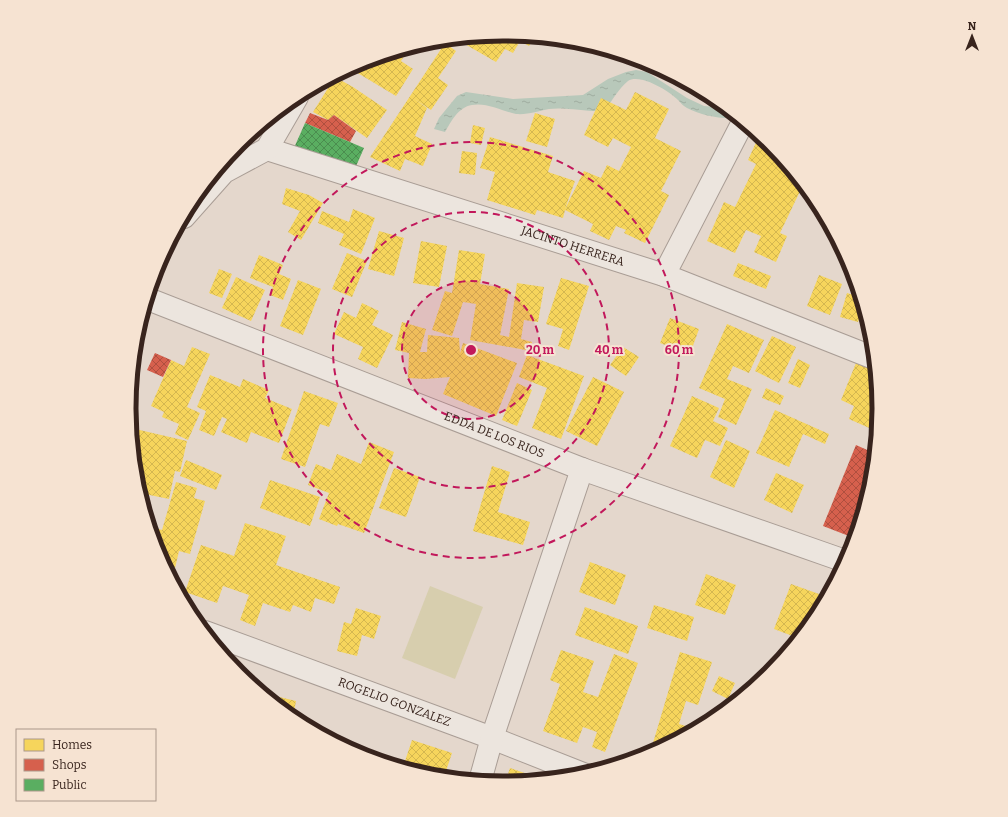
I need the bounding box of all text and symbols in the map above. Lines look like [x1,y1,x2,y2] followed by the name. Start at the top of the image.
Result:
[952,16,992,56] north arrow
[968,20,977,33] text: N
[519,223,627,269] street label: JACINTO HERRERA
[464,343,478,357] centre of rings
[526,343,555,357] text: 20 m
[595,343,624,357] text: 40 m
[665,343,694,357] text: 60 m
[442,409,547,461] street label: EDDA DE LOS RIOS
[336,675,453,729] street label: ROGELIO GONZALEZ
[16,729,156,801] legend
[52,738,92,752] text: Homes
[52,758,87,772] text: Shops
[52,778,87,792] text: Public

